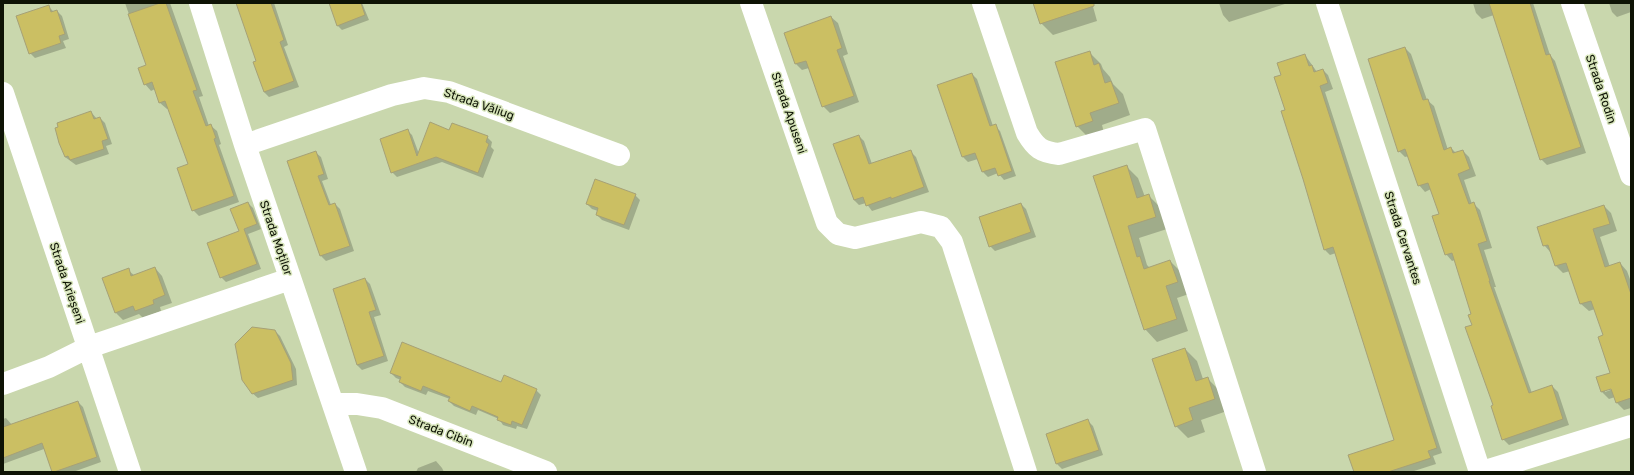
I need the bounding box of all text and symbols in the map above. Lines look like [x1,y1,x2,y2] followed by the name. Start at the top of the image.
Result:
[1583,53,1619,125] street label: Strada Rodin
[769,71,809,156] street label: Strada Apuseni
[442,85,516,123] street label: Strada Văliug
[1381,190,1425,286] street label: Strada Cervantes
[257,199,296,278] street label: Strada Moților
[47,241,87,325] street label: Strada Arieșeni
[407,412,475,450] street label: Strada Cibin

